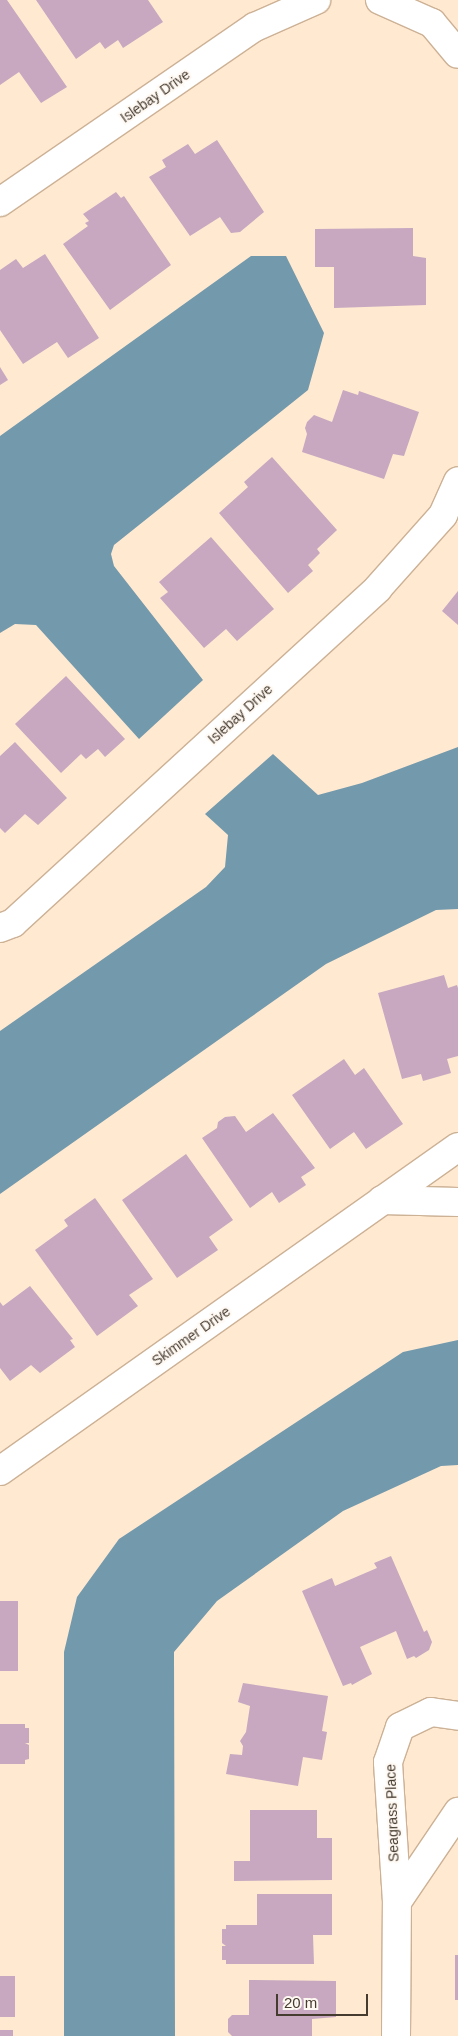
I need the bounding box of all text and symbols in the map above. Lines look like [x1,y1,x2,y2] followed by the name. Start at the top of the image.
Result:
[117,66,193,126] street label: Islebay Drive
[204,681,276,747] street label: Islebay Drive
[149,1303,233,1369] street label: Skimmer Drive
[382,1764,402,1862] street label: Seagrass Place
[278,1984,370,2016] scale bar
[284,1994,317,2011] text: 20 m

